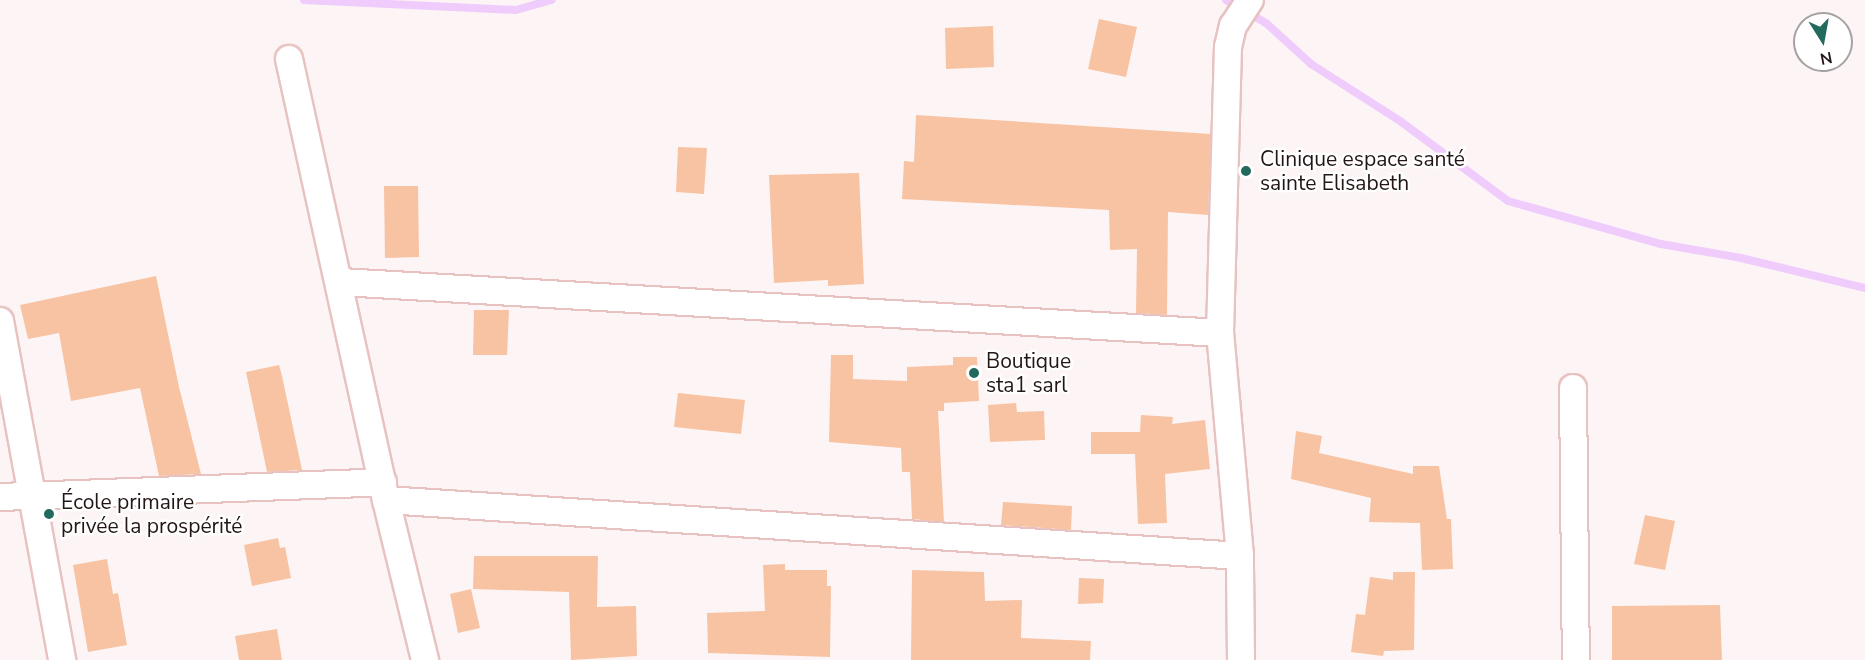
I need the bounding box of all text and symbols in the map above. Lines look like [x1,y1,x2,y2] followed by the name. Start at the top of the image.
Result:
[1793,12,1853,72] north arrow
[1818,46,1834,70] text: N
[1260,146,1465,196] place label: Clinique espace santé sainte Elisabeth
[1237,162,1255,180] marker: Clinique espace santé sainte Elisabeth
[986,348,1071,398] place label: Boutique sta1 sarl
[967,366,981,380] marker: Boutique sta1 sarl
[61,489,242,539] place label: École primaire privée la prospérité
[42,507,56,521] marker: École primaire privée la prospérité

